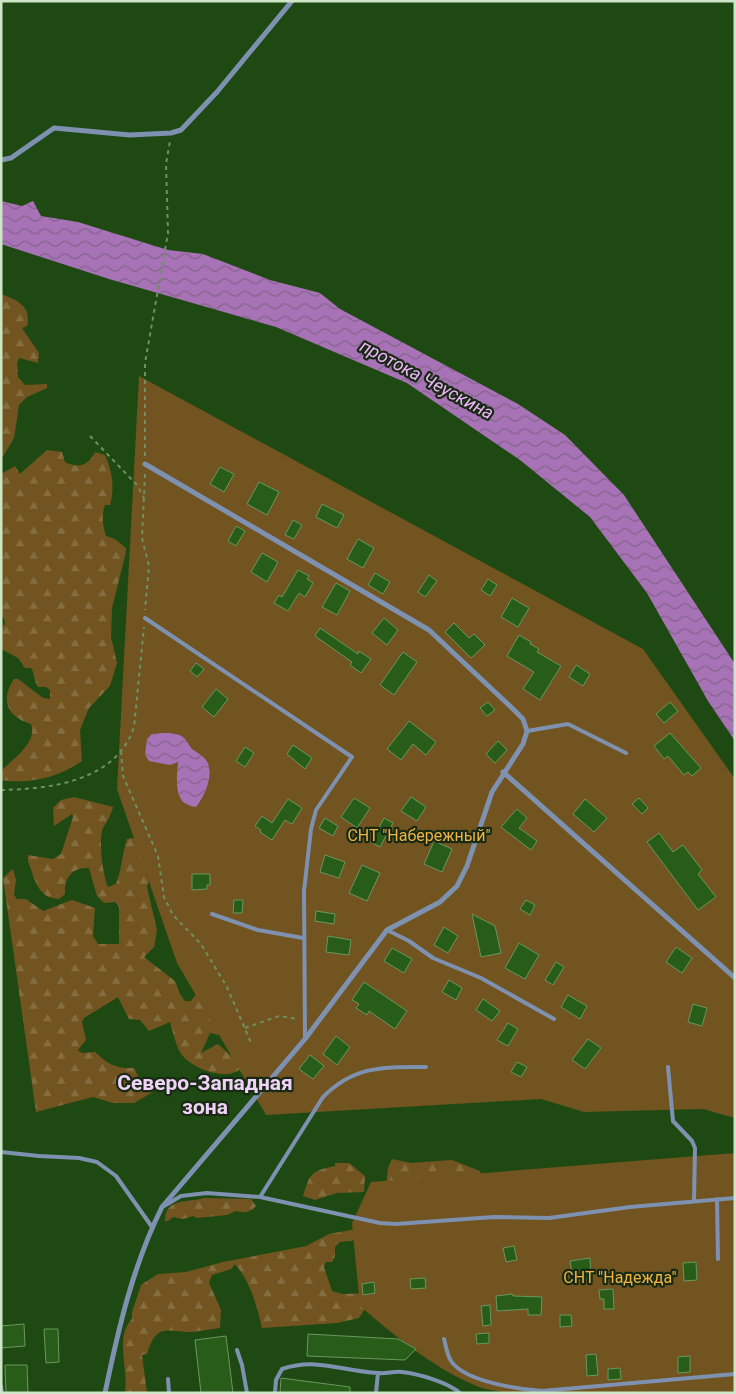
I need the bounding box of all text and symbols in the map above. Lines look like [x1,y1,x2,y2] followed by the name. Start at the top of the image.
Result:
[357,335,497,423] water label: протока Чеускина
[347,826,491,845] park label: СНТ "Набережный"
[117,1071,293,1119] district label: Северо-Западная зона
[563,1268,677,1287] park label: СНТ "Надежда"

